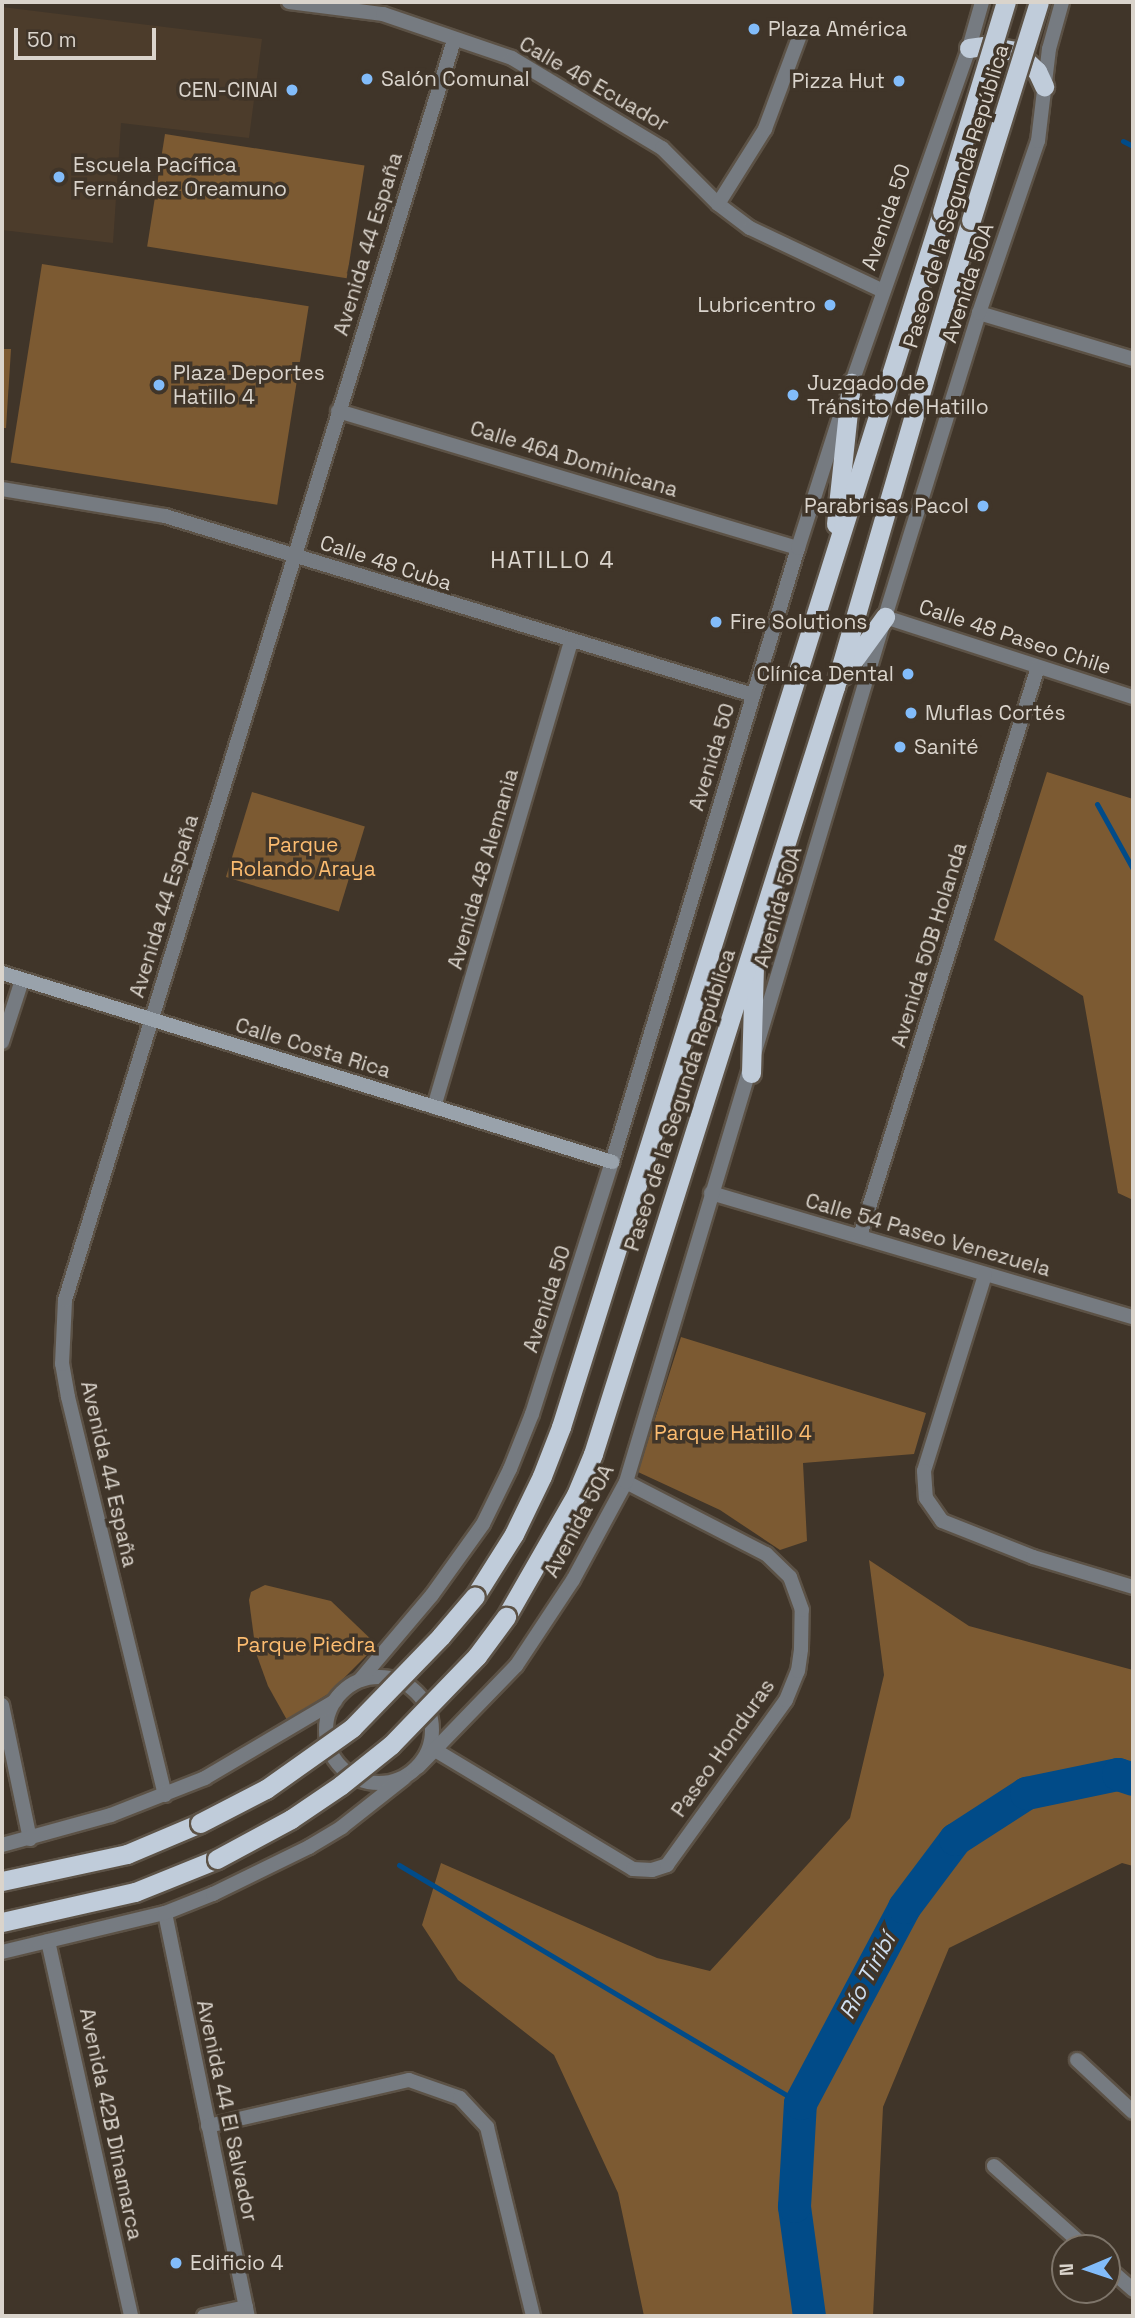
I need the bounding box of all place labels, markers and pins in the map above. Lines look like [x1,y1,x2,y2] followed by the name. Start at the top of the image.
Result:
[768,16,908,42] place label: Plaza América
[746,21,762,37] marker: Plaza América
[381,66,530,92] place label: Salón Comunal
[792,68,885,94] place label: Pizza Hut
[359,71,375,87] marker: Salón Comunal
[891,73,907,89] marker: Pizza Hut
[178,77,278,103] place label: CEN-CINAI
[284,82,300,98] marker: CEN-CINAI
[73,152,287,202] place label: Escuela Pacífica Fernández Oreamuno
[51,169,67,185] marker: Escuela Pacífica Fernández Oreamuno
[697,292,816,318] place label: Lubricentro
[822,297,838,313] marker: Lubricentro
[173,360,325,410] place label: Plaza Deportes Hatillo 4
[807,370,989,420] place label: Juzgado de Tránsito de Hatillo
[151,377,167,393] marker: Plaza Deportes Hatillo 4
[785,387,801,403] marker: Juzgado de Tránsito de Hatillo
[804,493,969,519] place label: Parabrisas Pacol
[975,498,991,514] marker: Parabrisas Pacol
[730,609,867,635] place label: Fire Solutions
[708,614,724,630] marker: Fire Solutions
[756,661,894,687] place label: Clínica Dental
[900,666,916,682] marker: Clínica Dental
[925,700,1066,726] place label: Muflas Cortés
[903,705,919,721] marker: Muflas Cortés
[914,734,979,760] place label: Sanité
[892,739,908,755] marker: Sanité
[190,2250,284,2276] place label: Edificio 4
[168,2255,184,2271] marker: Edificio 4

